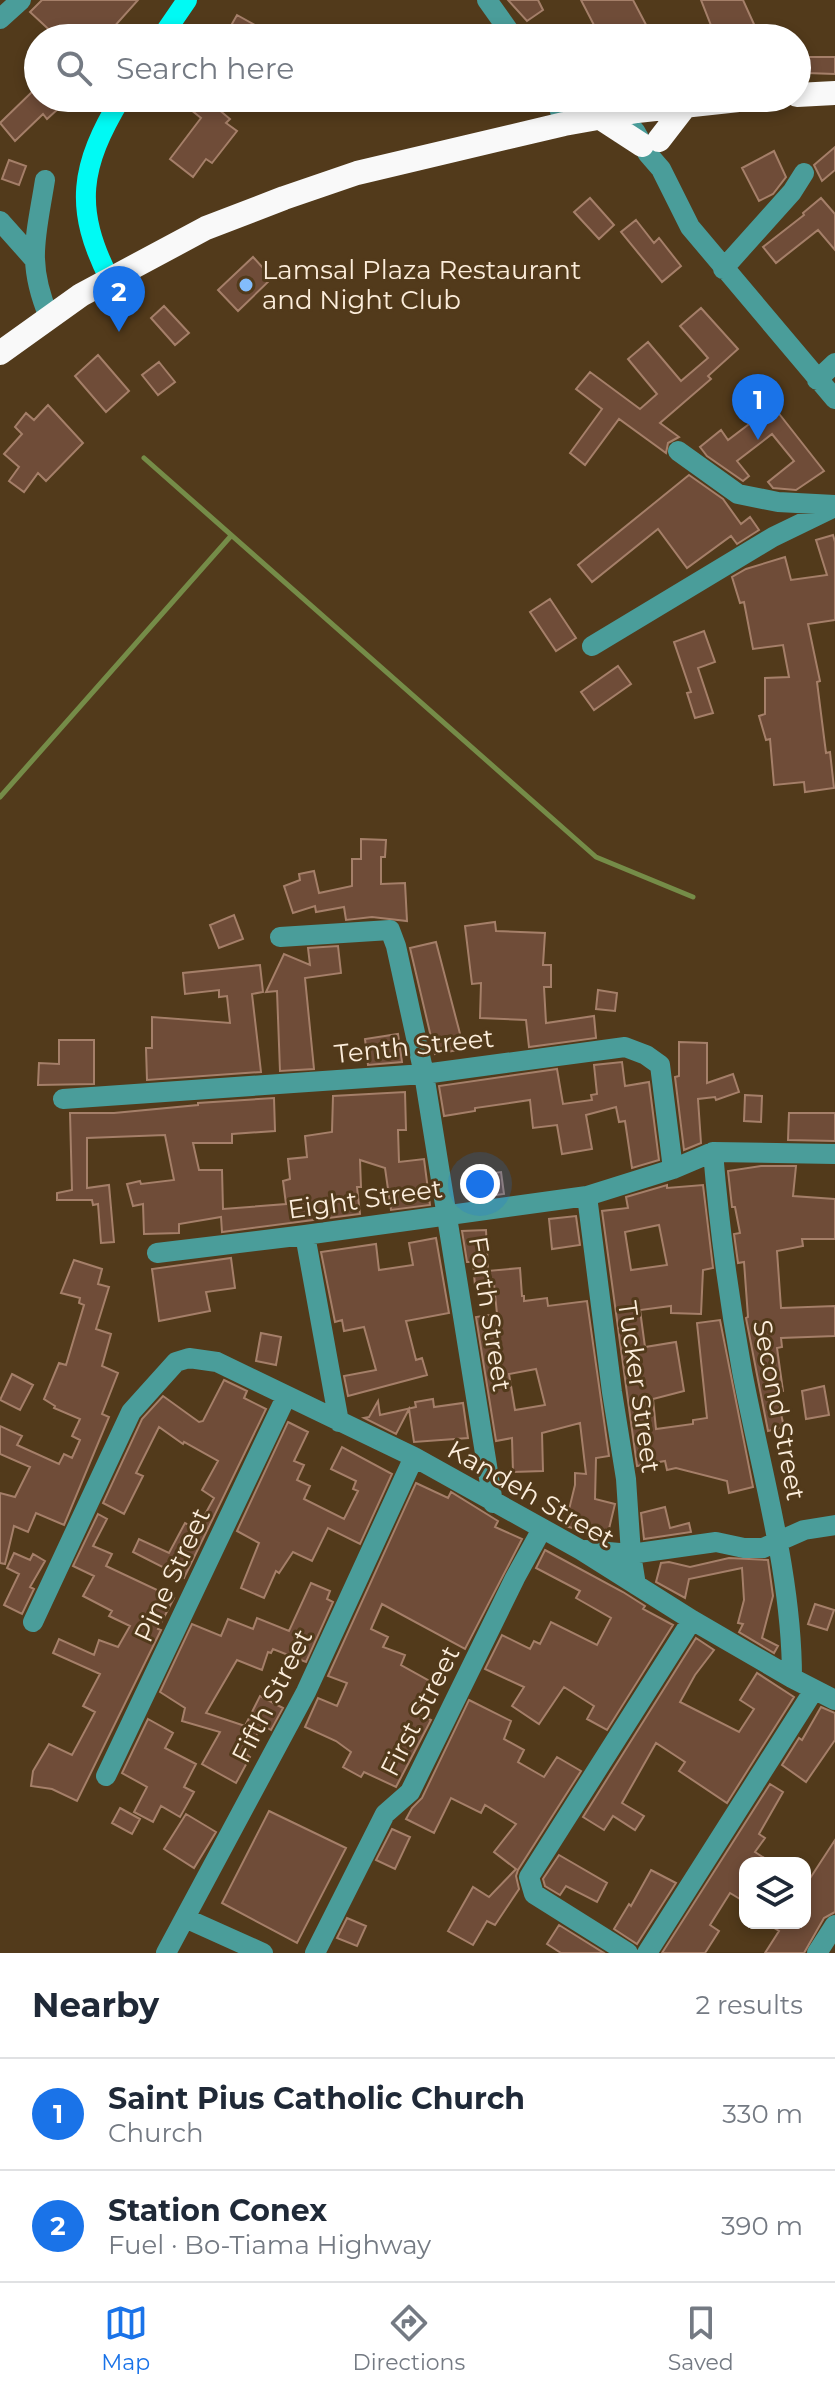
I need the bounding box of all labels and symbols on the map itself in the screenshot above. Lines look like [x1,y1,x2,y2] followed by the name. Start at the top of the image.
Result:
[262,254,581,316] place label: Lamsal Plaza Restaurant and Night Club
[93,266,145,332] pin: 2
[237,276,255,294] marker: Lamsal Plaza Restaurant and Night Club
[732,374,784,440] pin: 1
[333,1022,495,1070] street label: Tenth Street
[460,1164,500,1204] your location
[286,1172,444,1226] street label: Eight Street
[462,1234,518,1394] street label: Forth Street
[611,1299,667,1475] street label: Tucker Street
[746,1317,812,1503] street label: Second Street
[442,1433,620,1555] street label: Kandeh Street
[127,1503,217,1647] street label: Pine Street
[225,1624,319,1768] street label: Fifth Street
[373,1640,467,1782] street label: First Street

